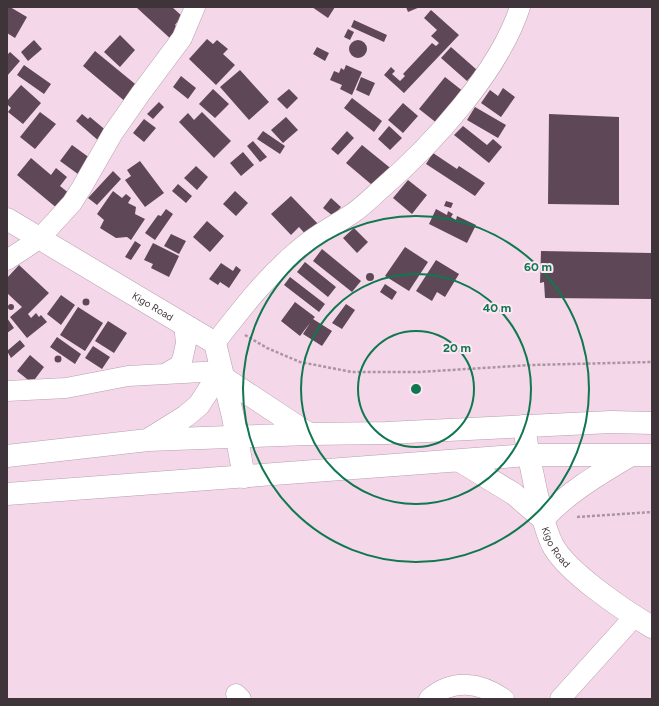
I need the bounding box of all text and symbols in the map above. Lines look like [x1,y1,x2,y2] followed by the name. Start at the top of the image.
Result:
[524,260,552,274] text: 60 m
[130,289,176,323] street label: Kigo Road
[483,301,511,315] text: 40 m
[443,341,471,355] text: 20 m
[409,382,423,396] centre of rings
[539,525,573,570] street label: Kigo Road

